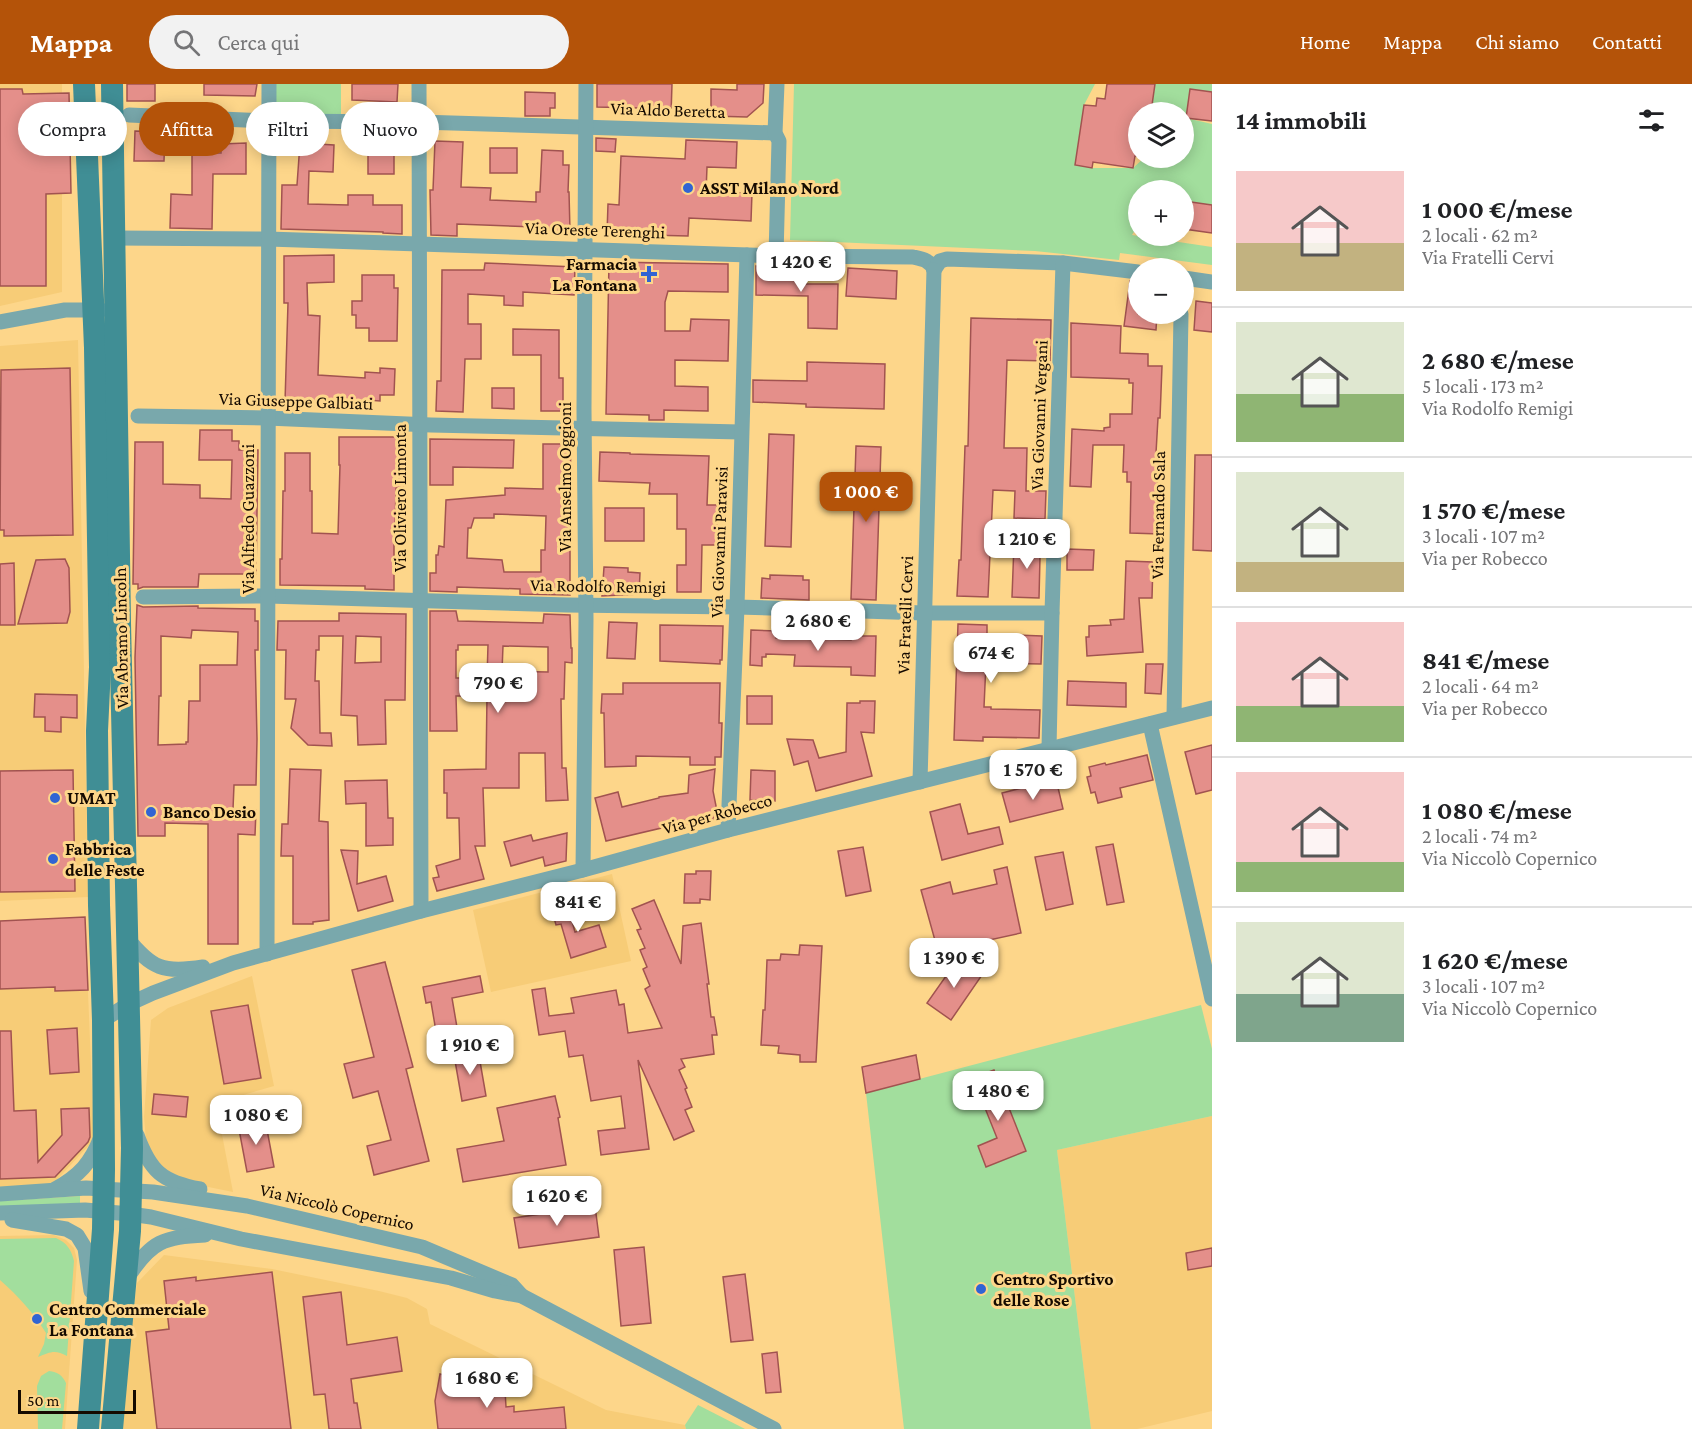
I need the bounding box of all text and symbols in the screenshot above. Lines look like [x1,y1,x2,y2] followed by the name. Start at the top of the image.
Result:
[149,15,569,69] search box
[170,26,203,59] icon: search
[30,27,113,58] text: Mappa
[218,30,300,55] text: Cerca qui
[1300,30,1350,54] text: Home
[1383,30,1442,54] text: Mappa
[1475,30,1559,54] text: Chi siamo
[1592,30,1662,54] text: Contatti
[610,98,726,122] street label: Via Aldo Beretta
[18,102,127,156] chip: Compra
[139,102,234,156] chip: Affitta
[246,102,329,156] chip: Filtri
[341,102,439,156] chip: Nuovo
[1128,102,1194,324] map controls
[1128,102,1194,168] button: layers
[1635,104,1668,137] icon: filters
[1236,106,1367,135] text: 14 immobili
[699,178,839,198] place label: ASST Milano Nord
[1128,180,1194,246] button: +
[681,181,695,195] marker: ASST Milano Nord
[1284,195,1356,267] icon: home
[1422,195,1573,224] text: 1 000 €/mese
[525,218,666,242] street label: Via Oreste Terenghi
[1422,224,1538,246] text: 2 locali · 62 m²
[746,242,856,293] pin: 1 420 €
[1422,246,1554,268] text: Via Fratelli Cervi
[770,250,832,272] text: 1 420 €
[552,254,637,295] place label: Farmacia La Fontana
[1128,258,1194,324] button: −
[642,267,656,281] marker: Farmacia La Fontana
[1026,339,1052,490] street label: Via Giovanni Vergani
[1284,346,1356,418] icon: home
[1422,346,1574,375] text: 2 680 €/mese
[1422,375,1544,397] text: 5 locali · 173 m²
[218,388,374,414] street label: Via Giuseppe Galbiati
[1422,397,1573,419] text: Via Rodolfo Remigi
[555,402,575,552] street label: Via Anselmo Oggioni
[390,424,410,572] street label: Via Oliviero Limonta
[238,444,258,594] street label: Via Alfredo Guazzoni
[1147,451,1169,579] street label: Via Fernando Sala
[706,466,732,618] street label: Via Giovanni Paravisi
[811,472,921,523] pin: 1 000 €
[834,480,898,502] text: 1 000 €
[1284,496,1356,568] icon: home
[1422,496,1565,525] text: 1 570 €/mese
[972,519,1082,570] pin: 1 210 €
[1422,525,1545,547] text: 3 locali · 107 m²
[998,527,1056,549] text: 1 210 €
[1422,547,1548,569] text: Via per Robecco
[893,555,917,675] street label: Via Fratelli Cervi
[110,567,132,709] street label: Via Abramo Lincoln
[530,575,666,597] street label: Via Rodolfo Remigi
[763,601,873,652] pin: 2 680 €
[785,609,851,631] text: 2 680 €
[949,633,1033,684] pin: 674 €
[968,641,1014,663] text: 674 €
[1284,646,1356,718] icon: home
[1422,646,1549,675] text: 841 €/mese
[456,663,540,714] pin: 790 €
[473,671,523,693] text: 790 €
[1422,675,1539,697] text: 2 locali · 64 m²
[1422,697,1548,719] text: Via per Robecco
[978,750,1088,801] pin: 1 570 €
[1003,758,1063,780] text: 1 570 €
[67,788,116,808] place label: UMAT
[660,790,774,838] street label: Via per Robecco
[48,791,62,805] marker: UMAT
[1284,796,1356,868] icon: home
[1422,796,1572,825] text: 1 080 €/mese
[163,802,256,822] place label: Banco Desio
[144,805,158,819] marker: Banco Desio
[1422,825,1537,847] text: 2 locali · 74 m²
[65,839,145,880] place label: Fabbrica delle Feste
[1422,847,1597,869] text: Via Niccolò Copernico
[46,852,60,866] marker: Fabbrica delle Feste
[536,882,620,933] pin: 841 €
[555,890,601,912] text: 841 €
[899,938,1009,989] pin: 1 390 €
[923,946,985,968] text: 1 390 €
[1284,946,1356,1018] icon: home
[1422,946,1568,975] text: 1 620 €/mese
[1422,975,1545,997] text: 3 locali · 107 m²
[1422,997,1597,1019] text: Via Niccolò Copernico
[415,1025,525,1076] pin: 1 910 €
[441,1033,499,1055] text: 1 910 €
[943,1071,1053,1122] pin: 1 480 €
[967,1079,1029,1101] text: 1 480 €
[201,1095,311,1146] pin: 1 080 €
[224,1103,288,1125] text: 1 080 €
[502,1176,612,1227] pin: 1 620 €
[258,1180,416,1234] street label: Via Niccolò Copernico
[526,1184,588,1206] text: 1 620 €
[993,1269,1114,1310] place label: Centro Sportivo delle Rose
[974,1282,988,1296] marker: Centro Sportivo delle Rose
[49,1299,206,1340] place label: Centro Commerciale La Fontana
[30,1312,44,1326] marker: Centro Commerciale La Fontana
[432,1358,542,1409] pin: 1 680 €
[455,1366,519,1388] text: 1 680 €
[18,1387,136,1414] scale bar
[27,1392,59,1409] text: 50 m

